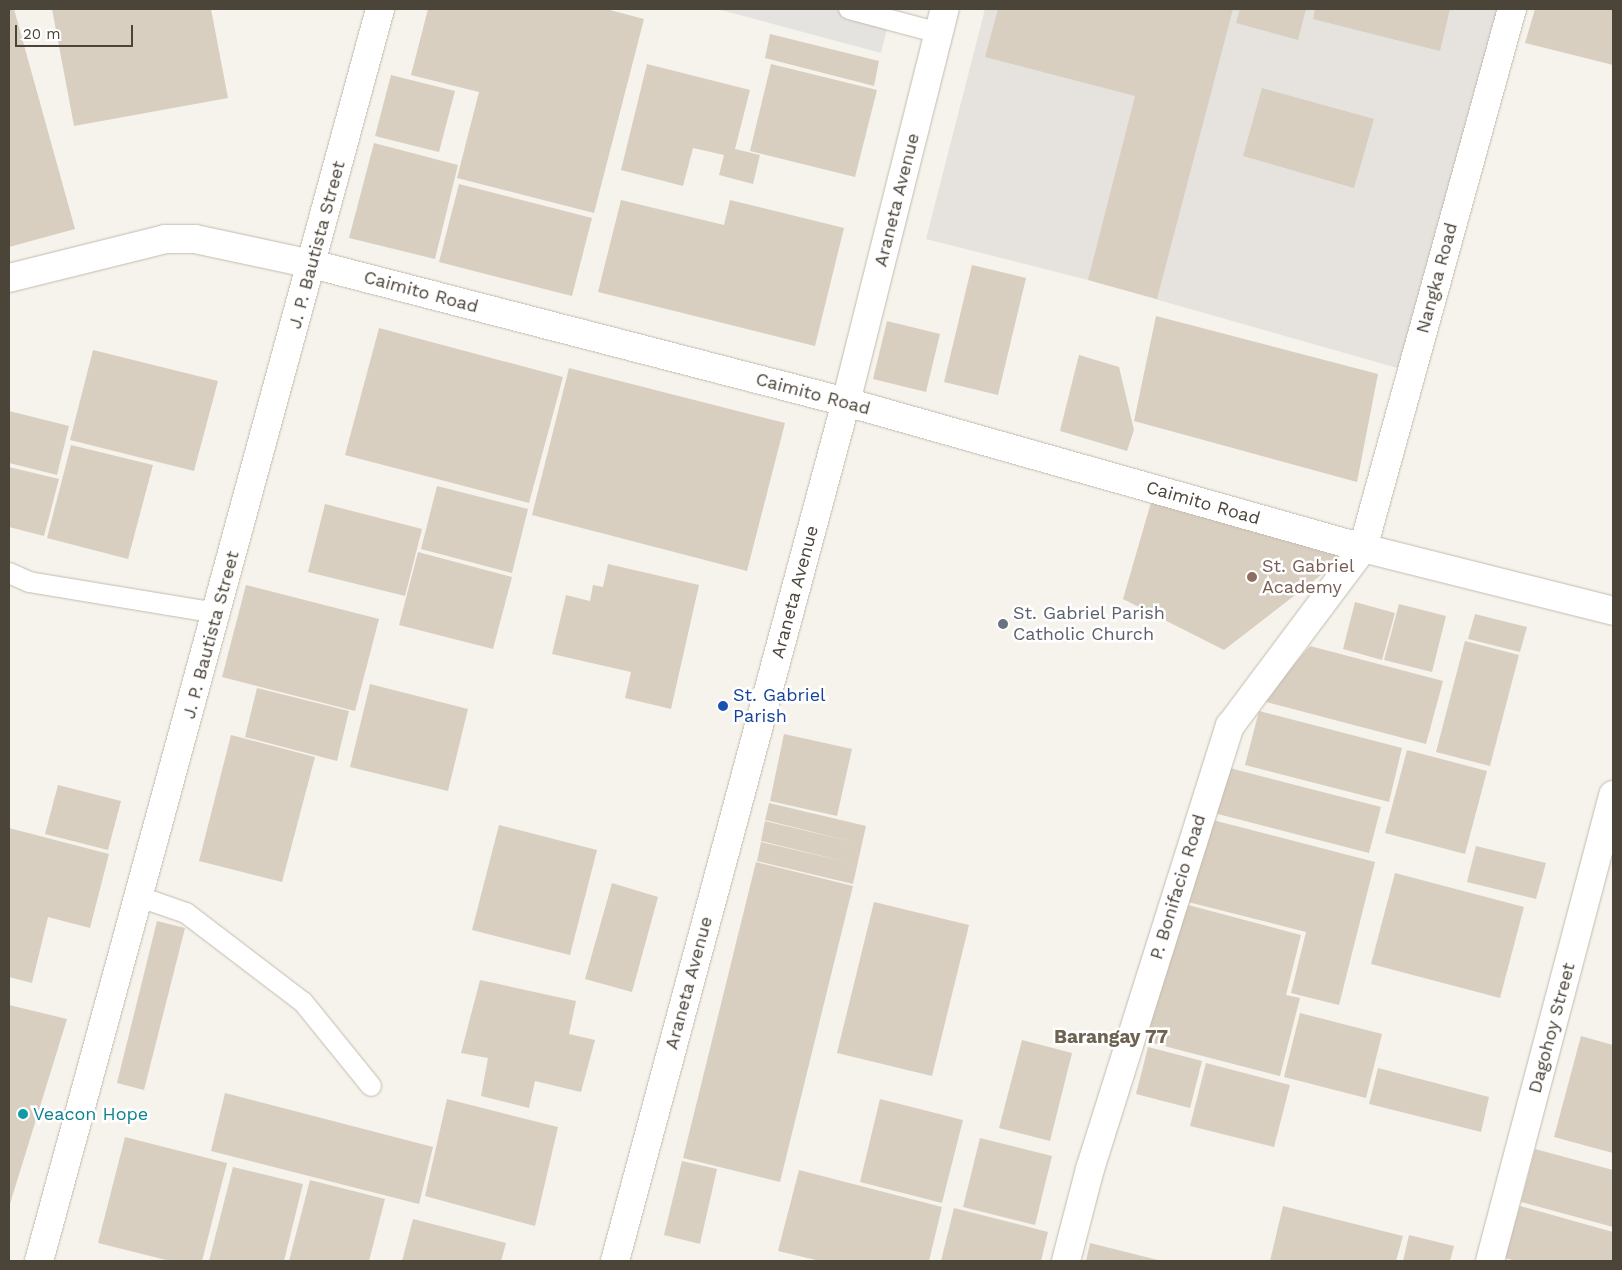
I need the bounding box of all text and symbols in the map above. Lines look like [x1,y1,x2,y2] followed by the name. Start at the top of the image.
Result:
[18,15,135,47] scale bar
[23,25,61,43] text: 20 m
[870,130,924,270] street label: Araneta Avenue
[284,158,350,332] street label: J. P. Bautista Street
[1412,220,1462,336] street label: Nangka Road
[361,266,481,318] street label: Caimito Road
[753,368,873,420] street label: Caimito Road
[1143,476,1263,530] street label: Caimito Road
[767,523,823,661] street label: Araneta Avenue
[178,548,244,722] street label: J. P. Bautista Street
[1262,556,1355,598] place label: St. Gabriel Academy
[1246,571,1258,583] marker: St. Gabriel Academy
[1013,603,1166,646] place label: St. Gabriel Parish Catholic Church
[997,618,1009,630] marker: St. Gabriel Parish Catholic Church
[733,685,826,728] place label: St. Gabriel Parish
[717,700,729,712] marker: St. Gabriel Parish
[1146,812,1210,962] street label: P. Bonifacio Road
[661,914,717,1052] street label: Araneta Avenue
[1524,960,1580,1096] street label: Dagohoy Street
[1053,1026,1169,1048] district label: Barangay 77
[33,1103,148,1125] place label: Veacon Hope
[17,1108,29,1120] marker: Veacon Hope

